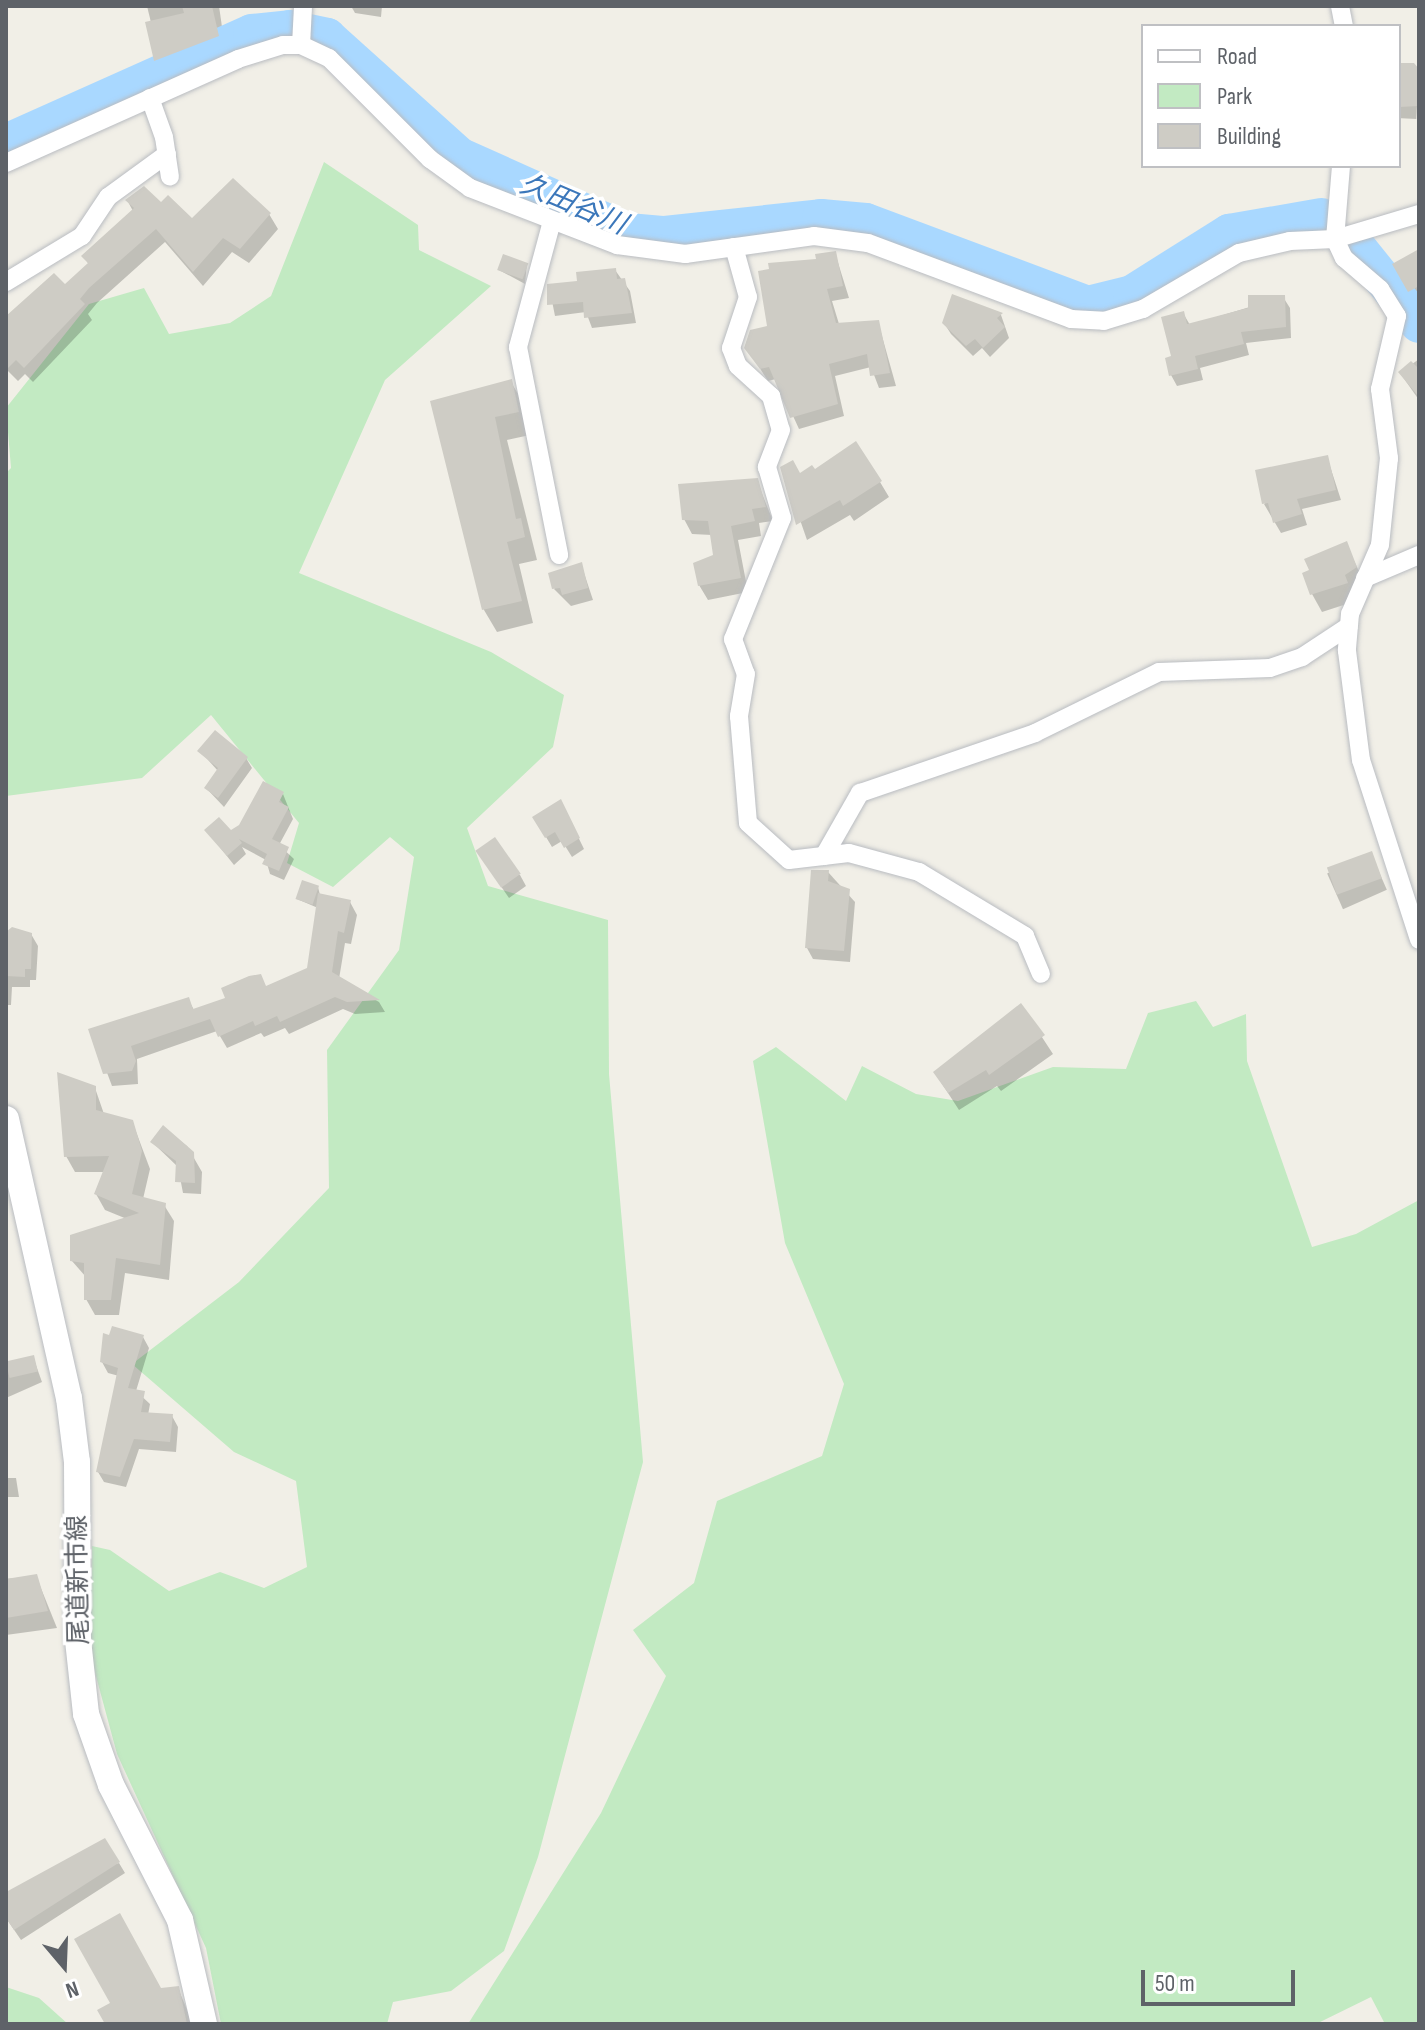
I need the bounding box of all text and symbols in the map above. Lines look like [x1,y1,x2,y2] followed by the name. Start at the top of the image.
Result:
[1141,24,1401,168] legend
[1217,42,1257,71] text: Road
[1217,82,1252,111] text: Park
[1217,122,1281,151] text: Building
[515,168,631,242] water label: 久田谷川
[62,1515,96,1645] street label: 尾道新市線
[24,1926,104,2006] north arrow
[1145,1954,1299,2004] scale bar
[1155,1969,1195,1998] text: 50 m
[62,1974,82,2004] text: N

